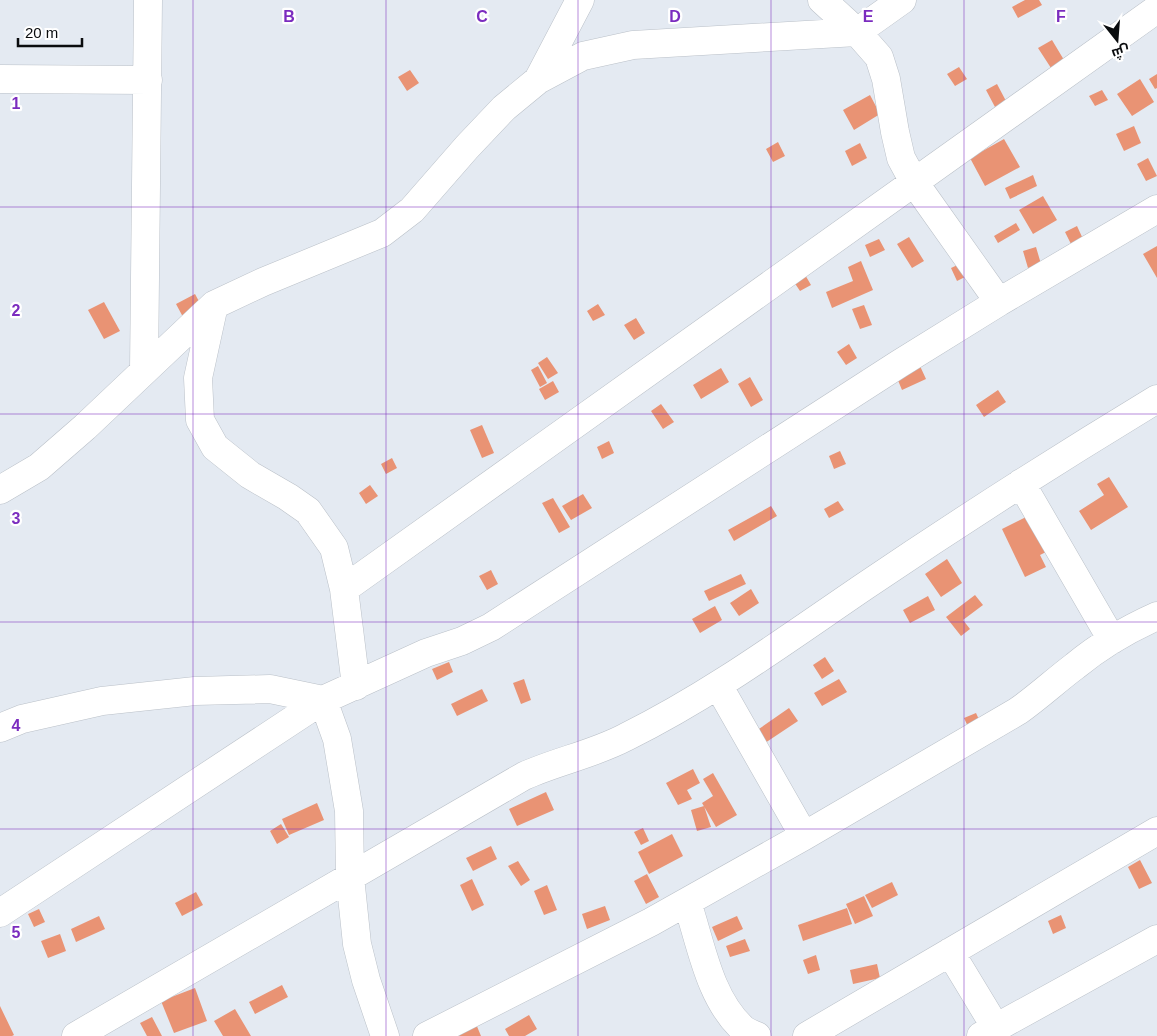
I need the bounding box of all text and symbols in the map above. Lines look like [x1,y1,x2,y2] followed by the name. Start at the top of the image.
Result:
[283,8,295,25] text: B
[476,8,488,25] text: C
[669,8,681,25] text: D
[863,8,874,25] text: E
[1056,8,1066,25] text: F
[18,15,81,47] scale bar
[1092,15,1142,65] north arrow
[25,24,58,41] text: 20 m
[1110,41,1132,63] text: ش
[12,95,21,112] text: 1
[12,302,21,319] text: 2
[12,510,21,527] text: 3
[12,717,21,734] text: 4
[12,924,21,941] text: 5

